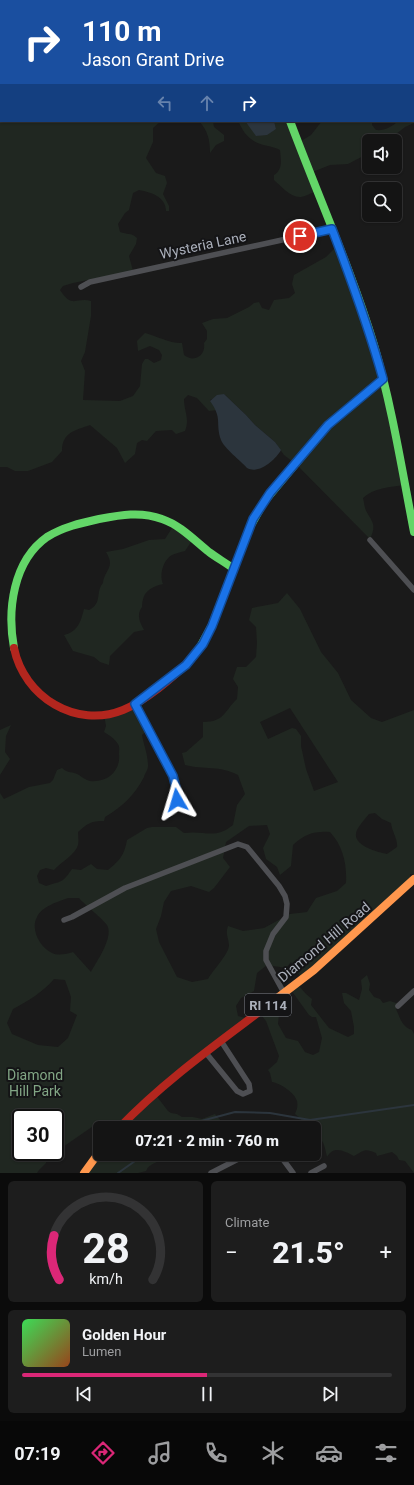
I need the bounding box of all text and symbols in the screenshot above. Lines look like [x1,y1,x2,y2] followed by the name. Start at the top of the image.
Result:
[82,15,161,48] text: 110 m
[16,16,68,68] icon: right
[82,49,224,70] text: Jason Grant Drive
[154,92,176,114] icon: left
[196,92,218,114] icon: ahead
[238,92,260,114] icon: right
[362,134,402,222] map controls
[362,134,402,174] button: sound
[362,182,402,222] button: search
[283,219,317,253] pin
[289,225,311,247] icon: arrive
[158,228,248,262] street label: Wysteria Lane
[156,779,198,821] position arrow
[275,899,373,985] street label: Diamond Hill Road
[245,994,291,1016] road number: RI 114
[7,1067,63,1099] park label: Diamond Hill Park
[12,1109,64,1161] speed limit sign: 30
[135,1132,279,1150] text: 07:21 · 2 min · 760 m
[225,1215,269,1230] text: Climate
[82,1223,129,1272] text: 28
[272,1235,345,1270] text: 21.5°
[225,1240,238,1265] text: −
[380,1240,392,1265] text: +
[89,1270,122,1286] text: km/h
[82,1326,166,1344] text: Golden Hour
[82,1344,121,1359] text: Lumen
[73,1383,95,1405] icon: previous
[196,1383,218,1405] icon: pause
[319,1383,341,1405] icon: next
[89,1439,117,1467] icon: directions
[146,1439,174,1467] icon: music
[202,1439,230,1467] icon: phone
[259,1439,287,1467] icon: climate
[315,1439,343,1467] icon: car
[372,1439,400,1467] icon: filters
[14,1443,61,1464] text: 07:19

